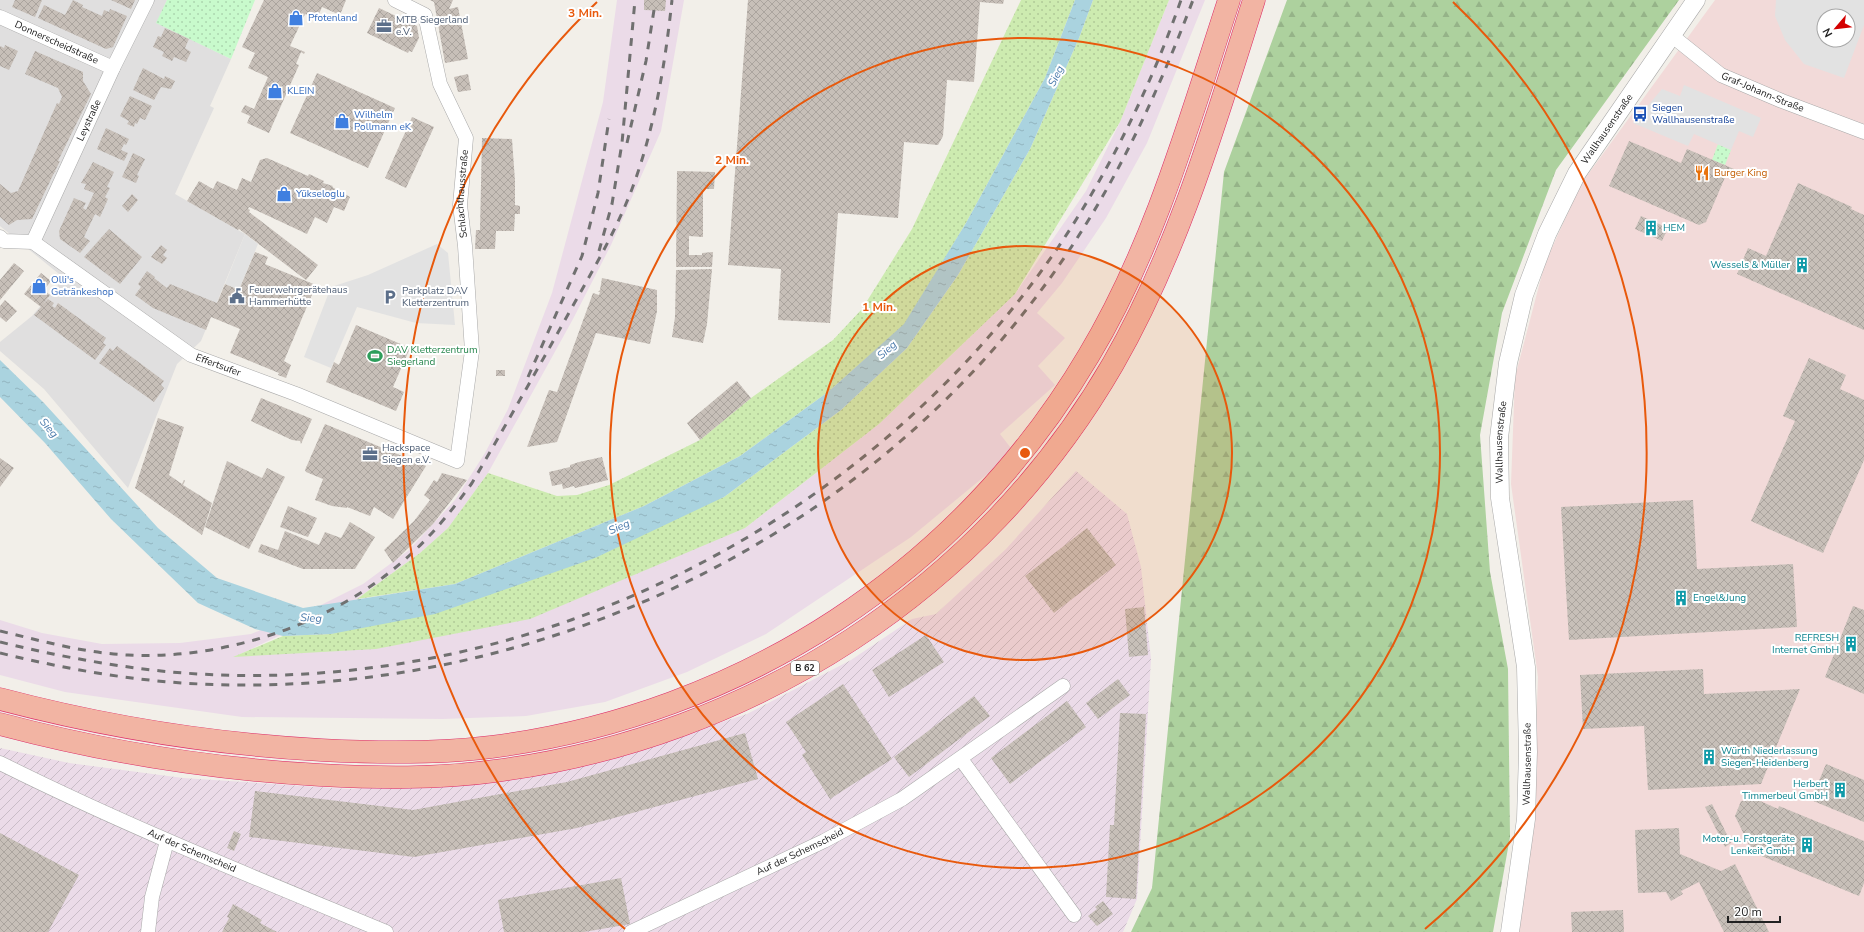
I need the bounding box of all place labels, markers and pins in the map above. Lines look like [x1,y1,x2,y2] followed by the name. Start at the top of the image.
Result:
[287,9,305,27] shop icon: Pfotenland
[308,11,357,25] place label: Pfotenland
[396,13,468,39] place label: MTB Siegerland e.V.
[375,17,393,35] office icon: MTB Siegerland e.V.
[266,82,284,100] shop icon: KLEIN
[287,84,314,98] place label: KLEIN
[1652,101,1735,127] place label: Siegen Wallhausenstraße
[1631,105,1649,123] bus stop icon: Siegen Wallhausenstraße
[354,108,412,134] place label: Wilhelm Pollmann eK
[333,112,351,130] shop icon: Wilhelm Pollmann eK
[1693,164,1711,182] restaurant icon: Burger King
[1714,166,1767,180] place label: Burger King
[275,185,293,203] shop icon: Yükseloglu
[295,187,345,201] place label: Yükseloglu
[1642,219,1660,237] building icon: HEM
[1663,221,1685,235] place label: HEM
[1793,256,1811,274] building icon: Wessels & Müller
[1711,258,1790,272] place label: Wessels & Müller
[51,273,114,299] place label: Olli's Getränkeshop
[30,277,48,295] shop icon: Olli's Getränkeshop
[249,283,348,309] place label: Feuerwehrgerätehaus Hammerhütte
[402,284,469,310] place label: Parkplatz DAV Kletterzentrum
[228,287,246,305] public building icon: Feuerwehrgerätehaus Hammerhütte
[381,288,399,306] parking icon: Parkplatz DAV Kletterzentrum
[387,343,478,369] place label: DAV Kletterzentrum Siegerland
[366,347,384,365] sports icon: DAV Kletterzentrum Siegerland
[382,441,431,467] place label: Hackspace Siegen e.V.
[361,445,379,463] office icon: Hackspace Siegen e.V.
[1018,446,1032,460] centre of rings
[1672,589,1690,607] building icon: Engel&Jung
[1693,591,1746,605] place label: Engel&Jung
[1772,631,1839,657] place label: REFRESH Internet GmbH
[1842,635,1860,653] building icon: REFRESH Internet GmbH
[1721,744,1818,770] place label: Würth Niederlassung Siegen-Heidenberg
[1700,748,1718,766] building icon: Würth Niederlassung Siegen-Heidenberg
[1742,777,1828,803] place label: Herbert Timmerbeul GmbH
[1831,781,1849,799] building icon: Herbert Timmerbeul GmbH
[1703,832,1795,858] place label: Motor-u. Forstgeräte Lenkeit GmbH
[1798,836,1816,854] building icon: Motor-u. Forstgeräte Lenkeit GmbH

